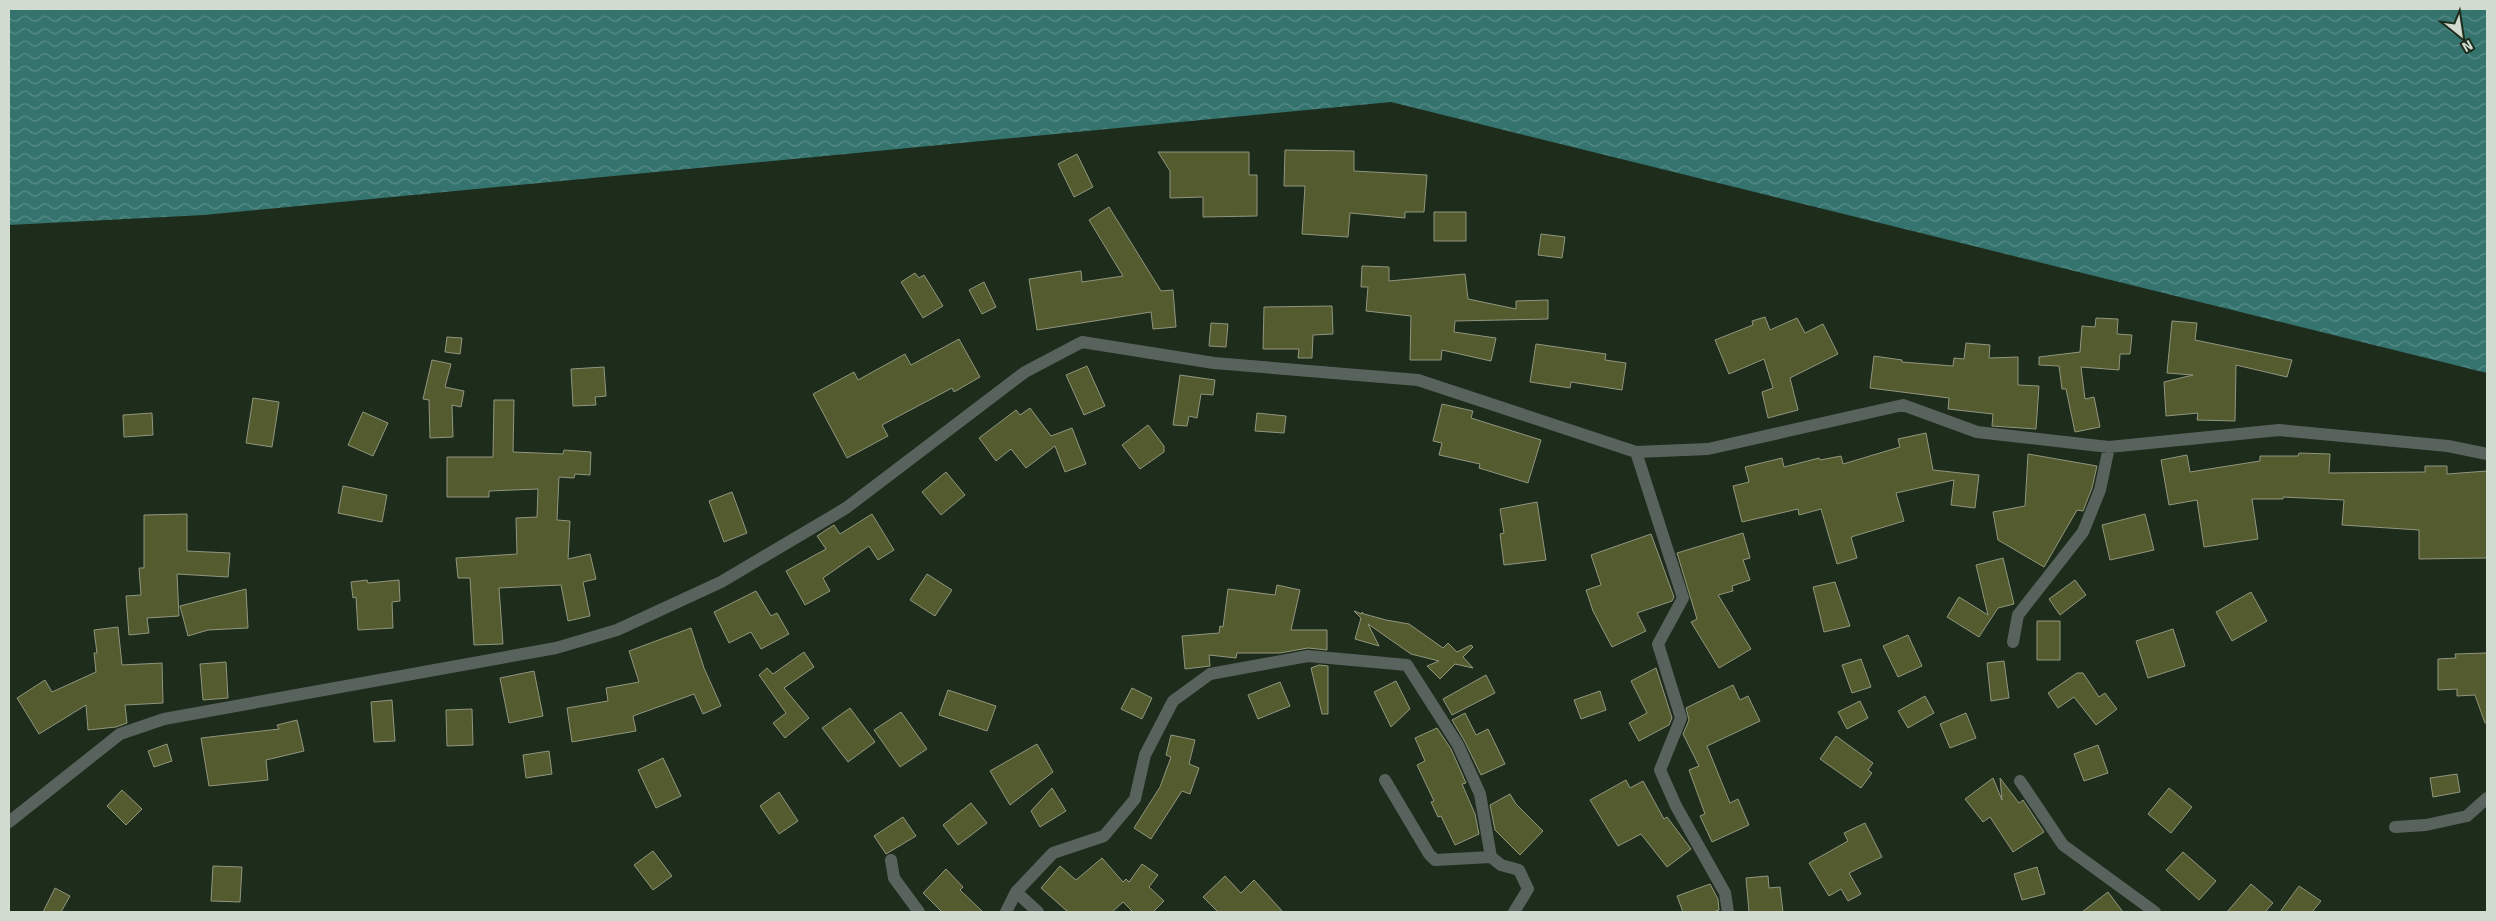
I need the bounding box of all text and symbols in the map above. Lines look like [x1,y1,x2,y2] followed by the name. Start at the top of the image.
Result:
[2436,10,2486,60] north arrow
[2459,36,2476,56] text: N

